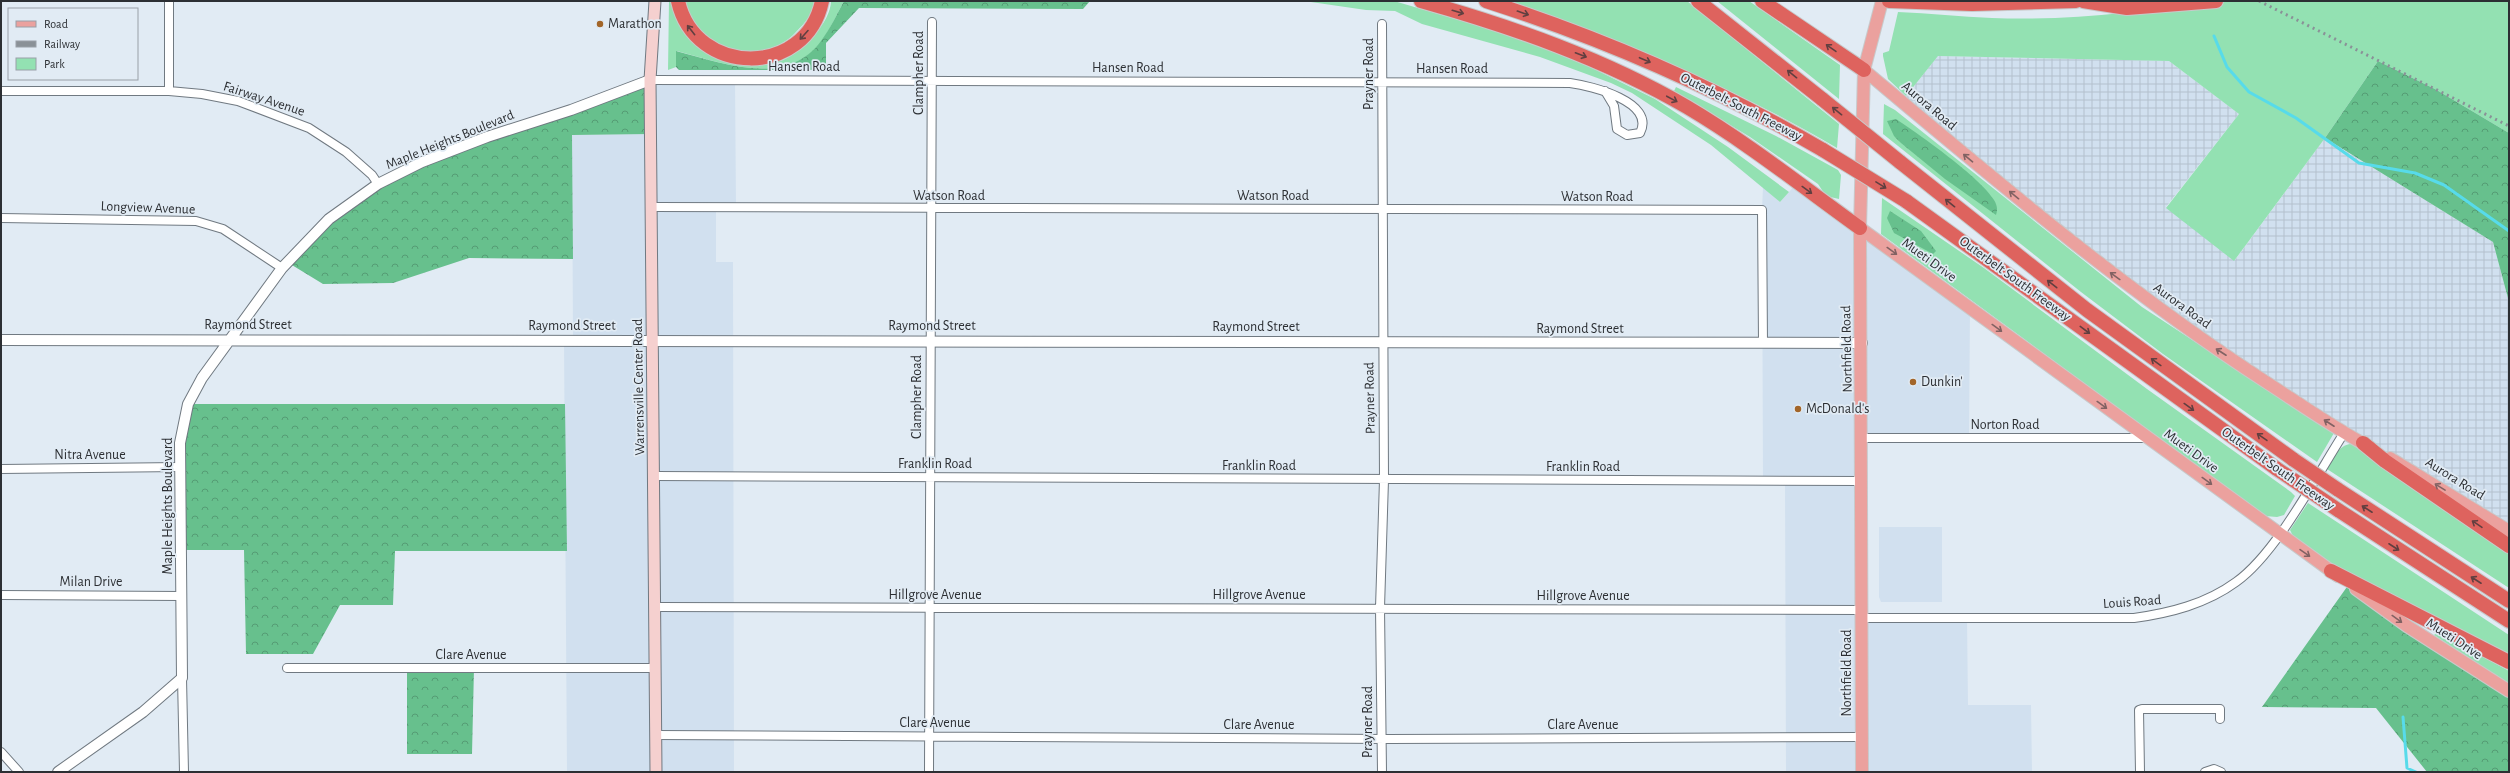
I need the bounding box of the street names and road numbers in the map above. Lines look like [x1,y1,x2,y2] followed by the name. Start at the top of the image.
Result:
[912,31,926,115] street label: Clampher Road
[1362,38,1376,110] street label: Prayner Road
[768,60,840,74] street label: Hansen Road
[1092,61,1164,75] street label: Hansen Road
[1416,62,1488,76] street label: Hansen Road
[1678,70,1804,144] street label: Outerbelt South Freeway
[222,79,306,119] street label: Fairway Avenue
[1899,79,1959,133] street label: Aurora Road
[384,108,516,172] street label: Maple Heights Boulevard
[913,189,985,203] street label: Watson Road
[1237,189,1309,203] street label: Watson Road
[1561,190,1633,204] street label: Watson Road
[100,199,196,217] street label: Longview Avenue
[1957,234,2073,324] street label: Outerbelt South Freeway
[1899,236,1959,284] street label: Mueti Drive
[2151,281,2213,331] street label: Aurora Road
[1839,305,1855,393] street label: Northfield Road
[204,318,292,332] street label: Raymond Street
[631,318,647,456] street label: Warrensville Center Road
[528,319,616,333] street label: Raymond Street
[888,319,976,333] street label: Raymond Street
[1212,320,1300,334] street label: Raymond Street
[1536,322,1624,336] street label: Raymond Street
[910,355,924,439] street label: Clampher Road
[1362,362,1378,434] street label: Prayner Road
[1971,418,2039,432] street label: Norton Road
[2219,425,2337,513] street label: Outerbelt South Freeway
[2161,427,2221,475] street label: Mueti Drive
[161,437,175,575] street label: Maple Heights Boulevard
[54,448,126,462] street label: Nitra Avenue
[2423,455,2487,503] street label: Aurora Road
[898,457,972,471] street label: Franklin Road
[1222,459,1296,473] street label: Franklin Road
[1546,460,1620,474] street label: Franklin Road
[60,575,122,589] street label: Milan Drive
[888,588,982,602] street label: Hillgrove Avenue
[1212,588,1306,602] street label: Hillgrove Avenue
[1536,589,1630,603] street label: Hillgrove Avenue
[2102,593,2162,611] street label: Louis Road
[2424,616,2484,662] street label: Mueti Drive
[1840,629,1854,717] street label: Northfield Road
[435,648,507,662] street label: Clare Avenue
[1361,686,1375,758] street label: Prayner Road
[899,716,971,730] street label: Clare Avenue
[1223,718,1295,732] street label: Clare Avenue
[1547,718,1619,732] street label: Clare Avenue

